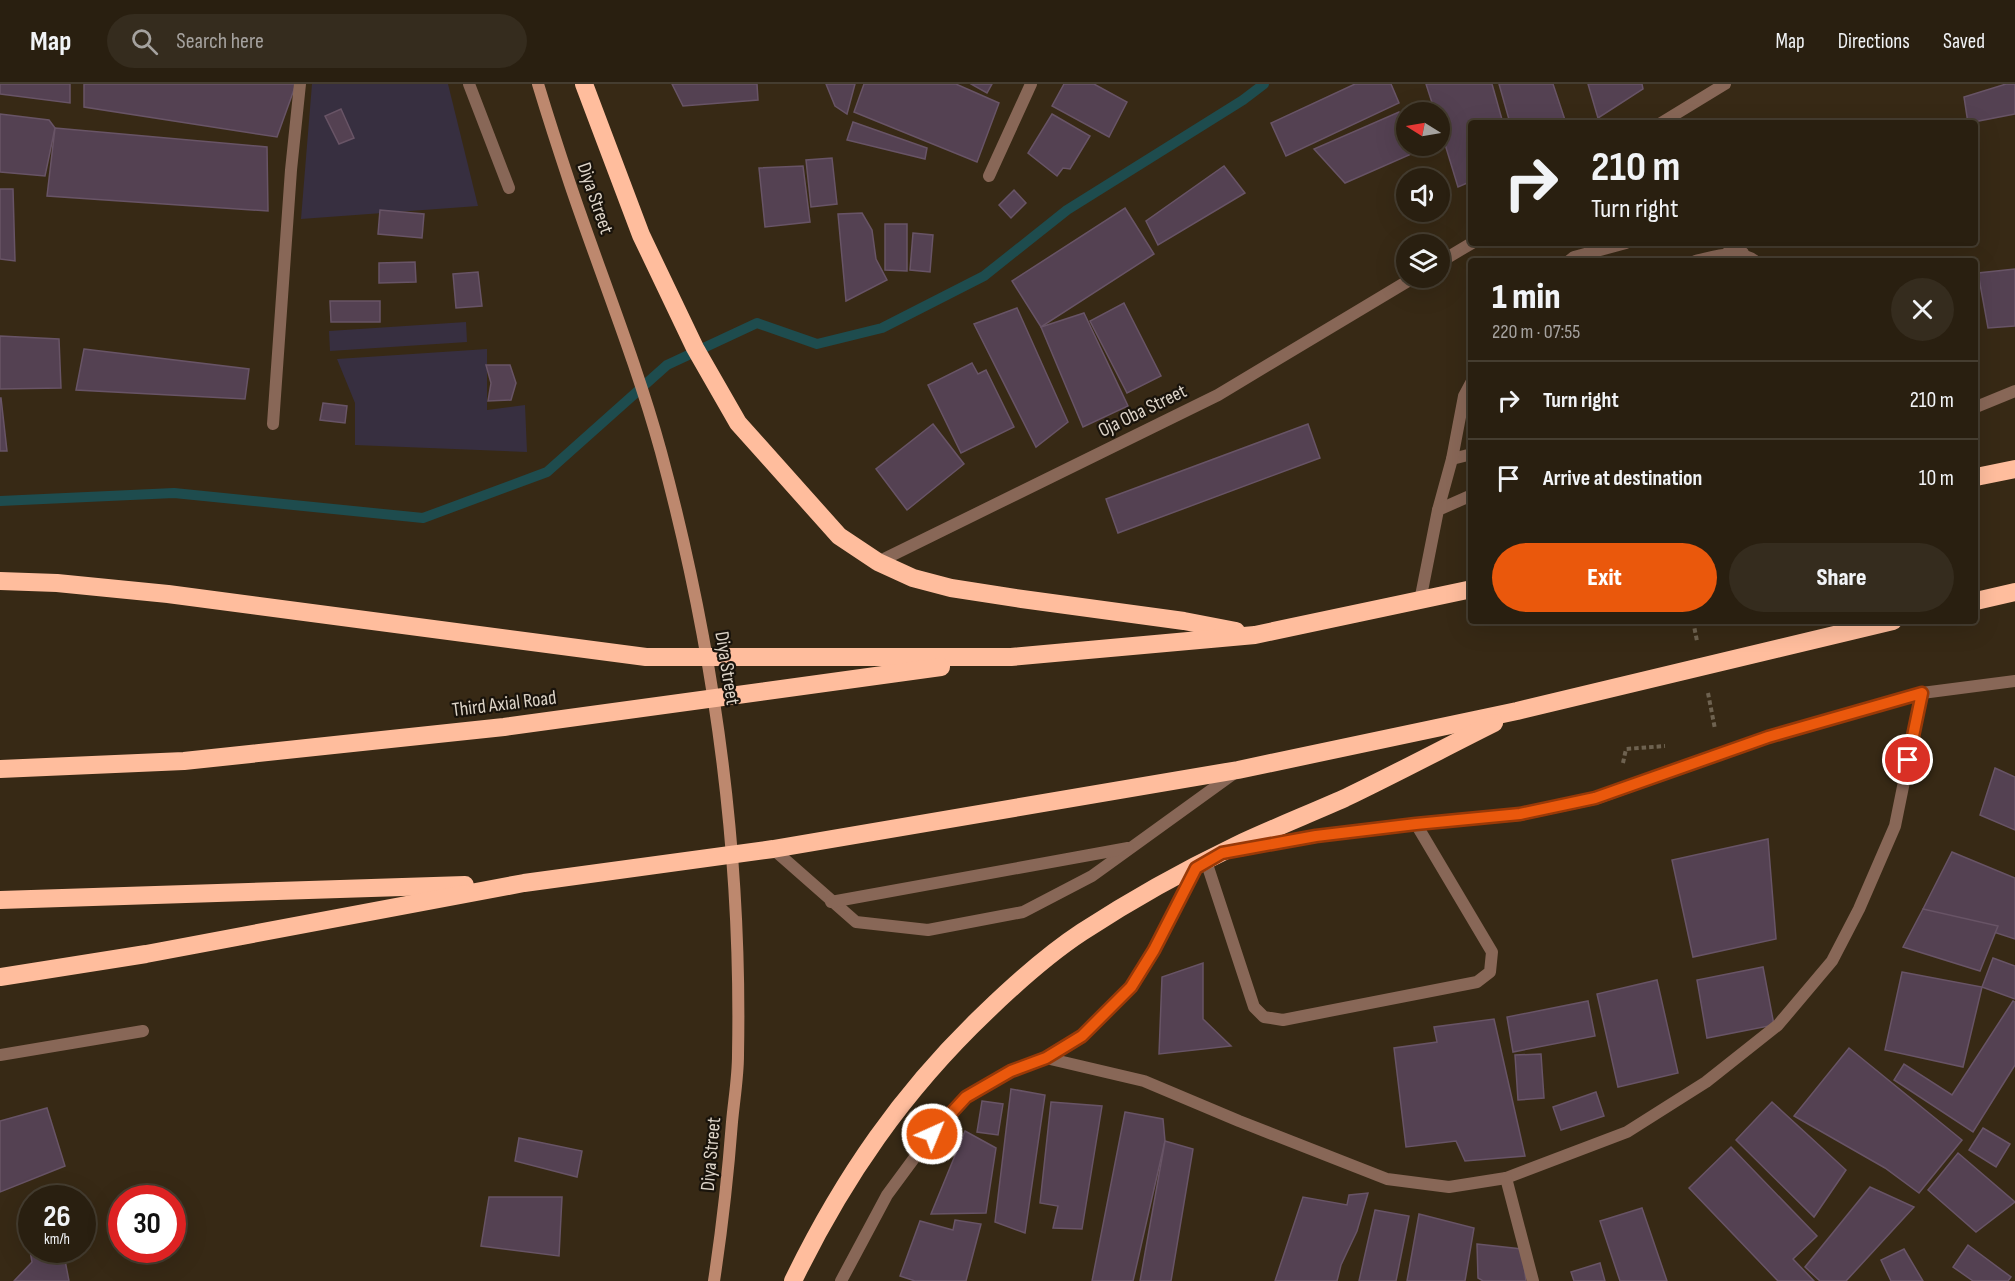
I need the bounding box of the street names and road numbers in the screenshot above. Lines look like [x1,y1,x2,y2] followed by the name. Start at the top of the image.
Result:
[572,159,618,237] street label: Diya Street
[1094,379,1191,443] street label: Oja Oba Street
[709,630,745,707] street label: Diya Street
[451,686,558,722] street label: Third Axial Road
[696,1116,726,1192] street label: Diya Street

